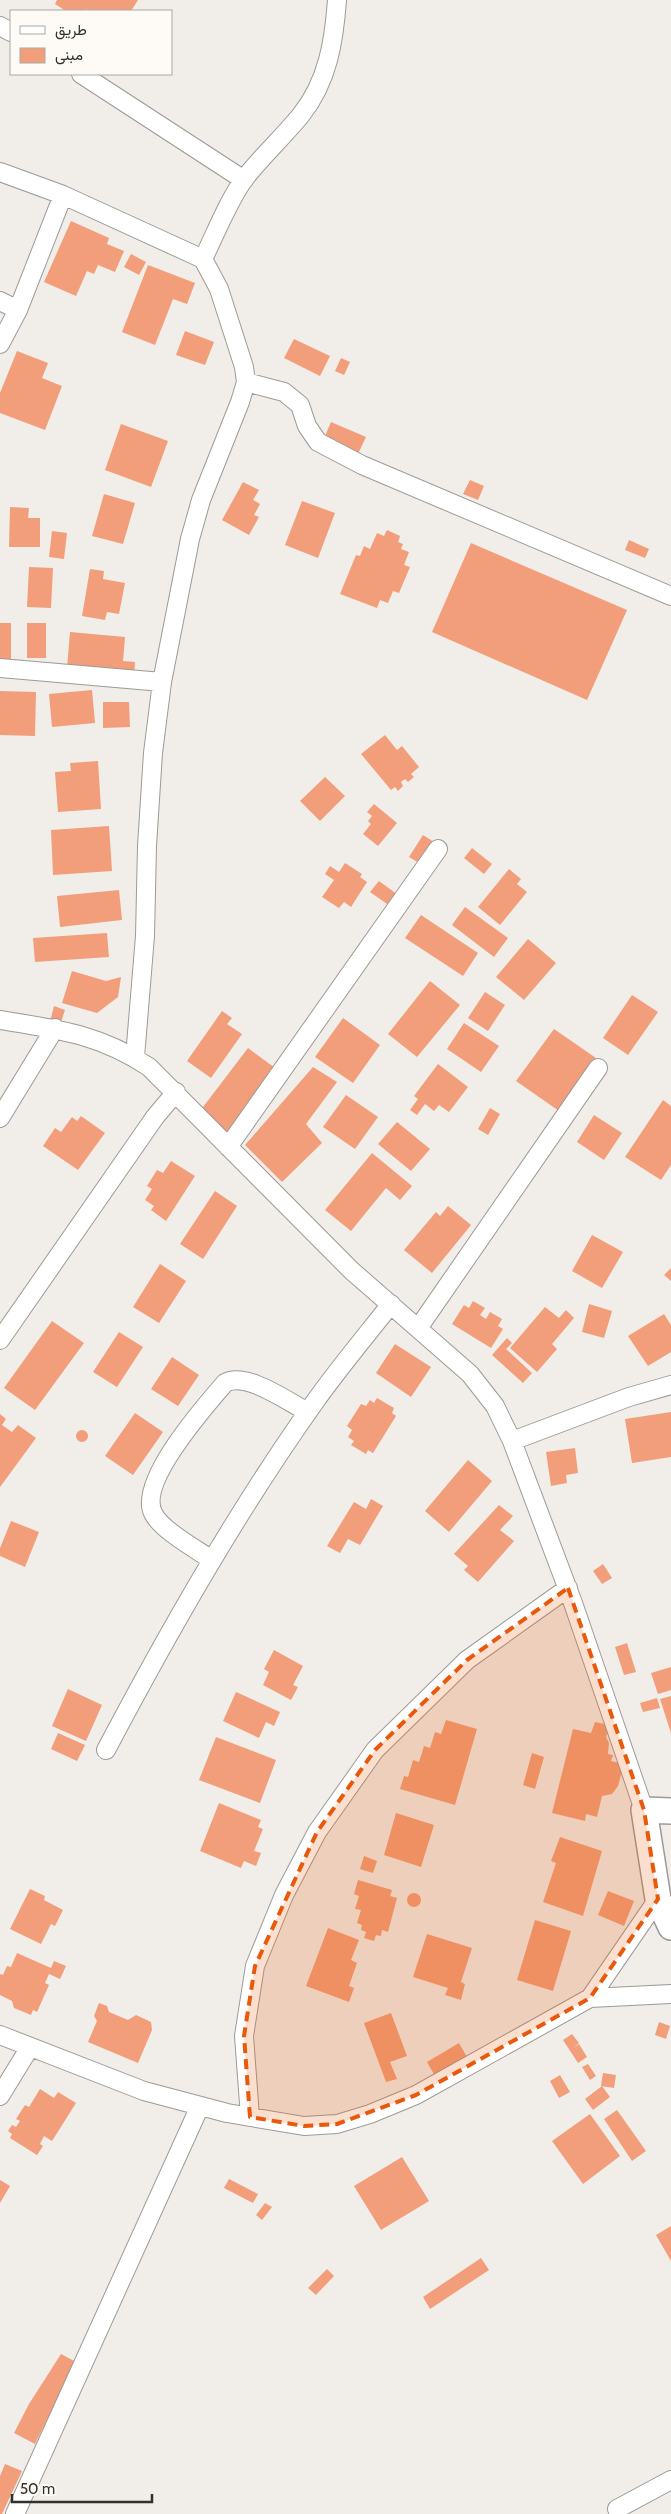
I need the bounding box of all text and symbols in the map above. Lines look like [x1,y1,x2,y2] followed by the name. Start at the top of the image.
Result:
[10,10,172,75] legend
[55,21,87,40] text: طريق
[55,46,83,65] text: مبنى
[12,2472,152,2504] scale bar
[20,2480,55,2498] text: 50 m

